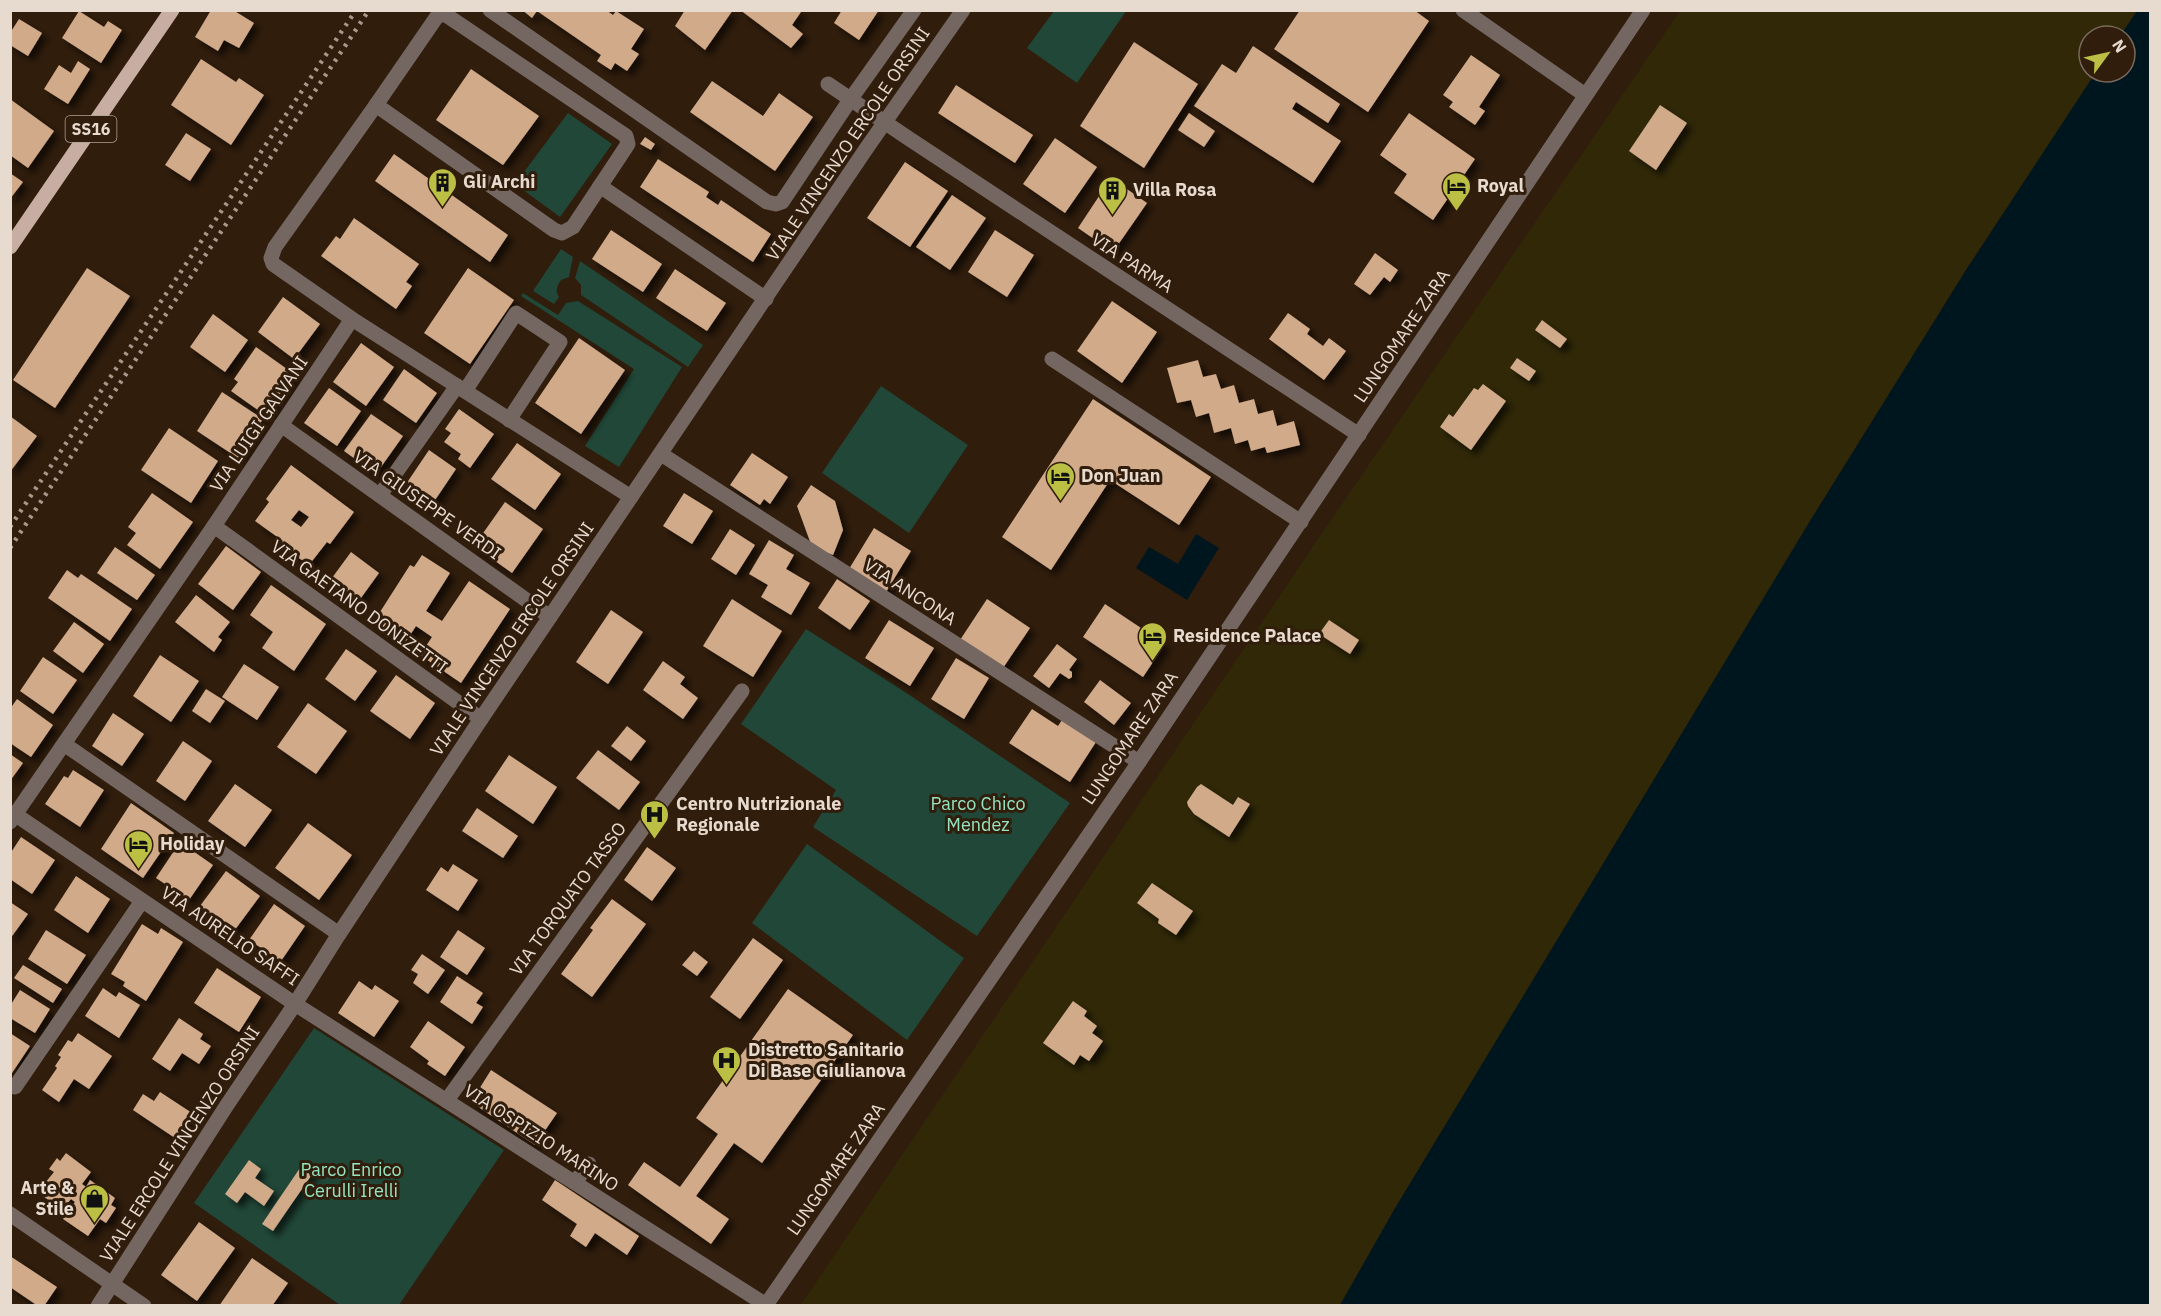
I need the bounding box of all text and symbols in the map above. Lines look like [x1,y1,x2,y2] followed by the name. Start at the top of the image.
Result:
[761,22,935,265] street label: VIALE VINCENZO ERCOLE ORSINI
[2077,24,2137,84] north arrow
[2108,36,2131,56] text: N
[66,116,116,142] road number: SS16
[426,166,458,208] building icon: Gli Archi
[463,170,536,193] place label: Gli Archi
[1440,170,1472,212] hotel icon: Royal
[1096,174,1128,216] building icon: Villa Rosa
[1477,174,1524,197] place label: Royal
[1133,178,1216,201] place label: Villa Rosa
[1087,228,1178,298] street label: VIA PARMA
[1348,264,1455,407] street label: LUNGOMARE ZARA
[204,351,313,496] street label: VIA LUIGI GALVANI
[349,445,506,564] street label: VIA GIUSEPPE VERDI
[1044,460,1076,502] hotel icon: Don Juan
[1081,464,1160,487] place label: Don Juan
[425,517,599,760] street label: VIALE VINCENZO ERCOLE ORSINI
[267,535,452,678] street label: VIA GAETANO DONIZETTI
[859,553,961,630] street label: VIA ANCONA
[1136,620,1168,662] hotel icon: Residence Palace
[1173,624,1321,647] place label: Residence Palace
[1076,666,1183,809] street label: LUNGOMARE ZARA
[676,792,841,836] place label: Centro Nutrizionale Regionale
[930,792,1026,836] park label: Parco Chico Mendez
[639,798,671,840] hospital icon: Centro Nutrizionale Regionale
[504,817,631,980] street label: VIA TORQUATO TASSO
[123,828,155,870] hotel icon: Holiday
[160,832,225,855] place label: Holiday
[157,881,304,990] street label: VIA AURELIO SAFFI
[94,1021,265,1266] street label: VIALE ERCOLE VINCENZO ORSINI
[748,1038,906,1082] place label: Distretto Sanitario Di Base Giulianova
[711,1044,743,1086] hospital icon: Distretto Sanitario Di Base Giulianova
[459,1079,623,1196] street label: VIA OSPIZIO MARINO
[781,1098,890,1239] street label: LUNGOMARE ZARA
[301,1158,401,1202] park label: Parco Enrico Cerulli Irelli
[20,1176,74,1220] place label: Arte & Stile
[79,1182,111,1224] shop icon: Arte & Stile

